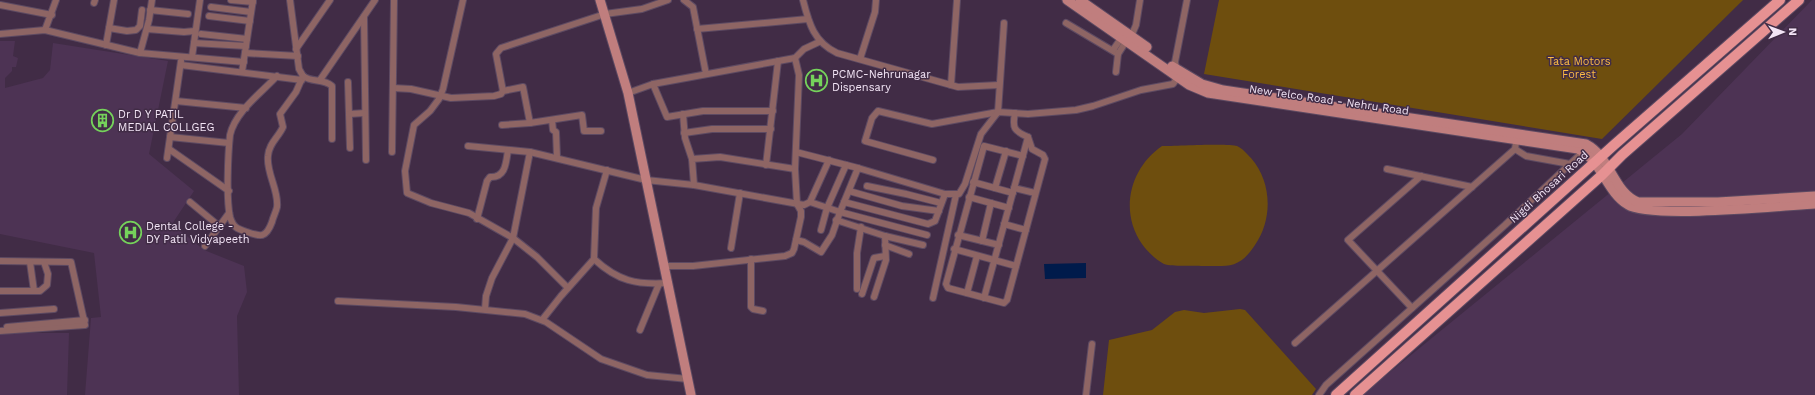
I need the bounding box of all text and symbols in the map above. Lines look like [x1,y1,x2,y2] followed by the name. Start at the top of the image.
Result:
[1763,12,1803,52] north arrow
[1786,28,1799,36] text: N
[1548,55,1611,81] park label: Tata Motors Forest
[803,67,829,93] hospital icon: PCMC-Nehrunagar Dispensary
[832,68,931,94] place label: PCMC-Nehrunagar Dispensary
[1248,82,1410,118] street label: New Telco Road - Nehru Road
[89,107,115,133] building icon: Dr D Y PATIL MEDIAL COLLGEG
[118,108,214,134] place label: Dr D Y PATIL MEDIAL COLLGEG
[1507,148,1591,226] street label: Nigdi Bhosari Road
[118,219,144,245] hospital icon: Dental College - DY Patil Vidyapeeth
[146,220,249,246] place label: Dental College - DY Patil Vidyapeeth

